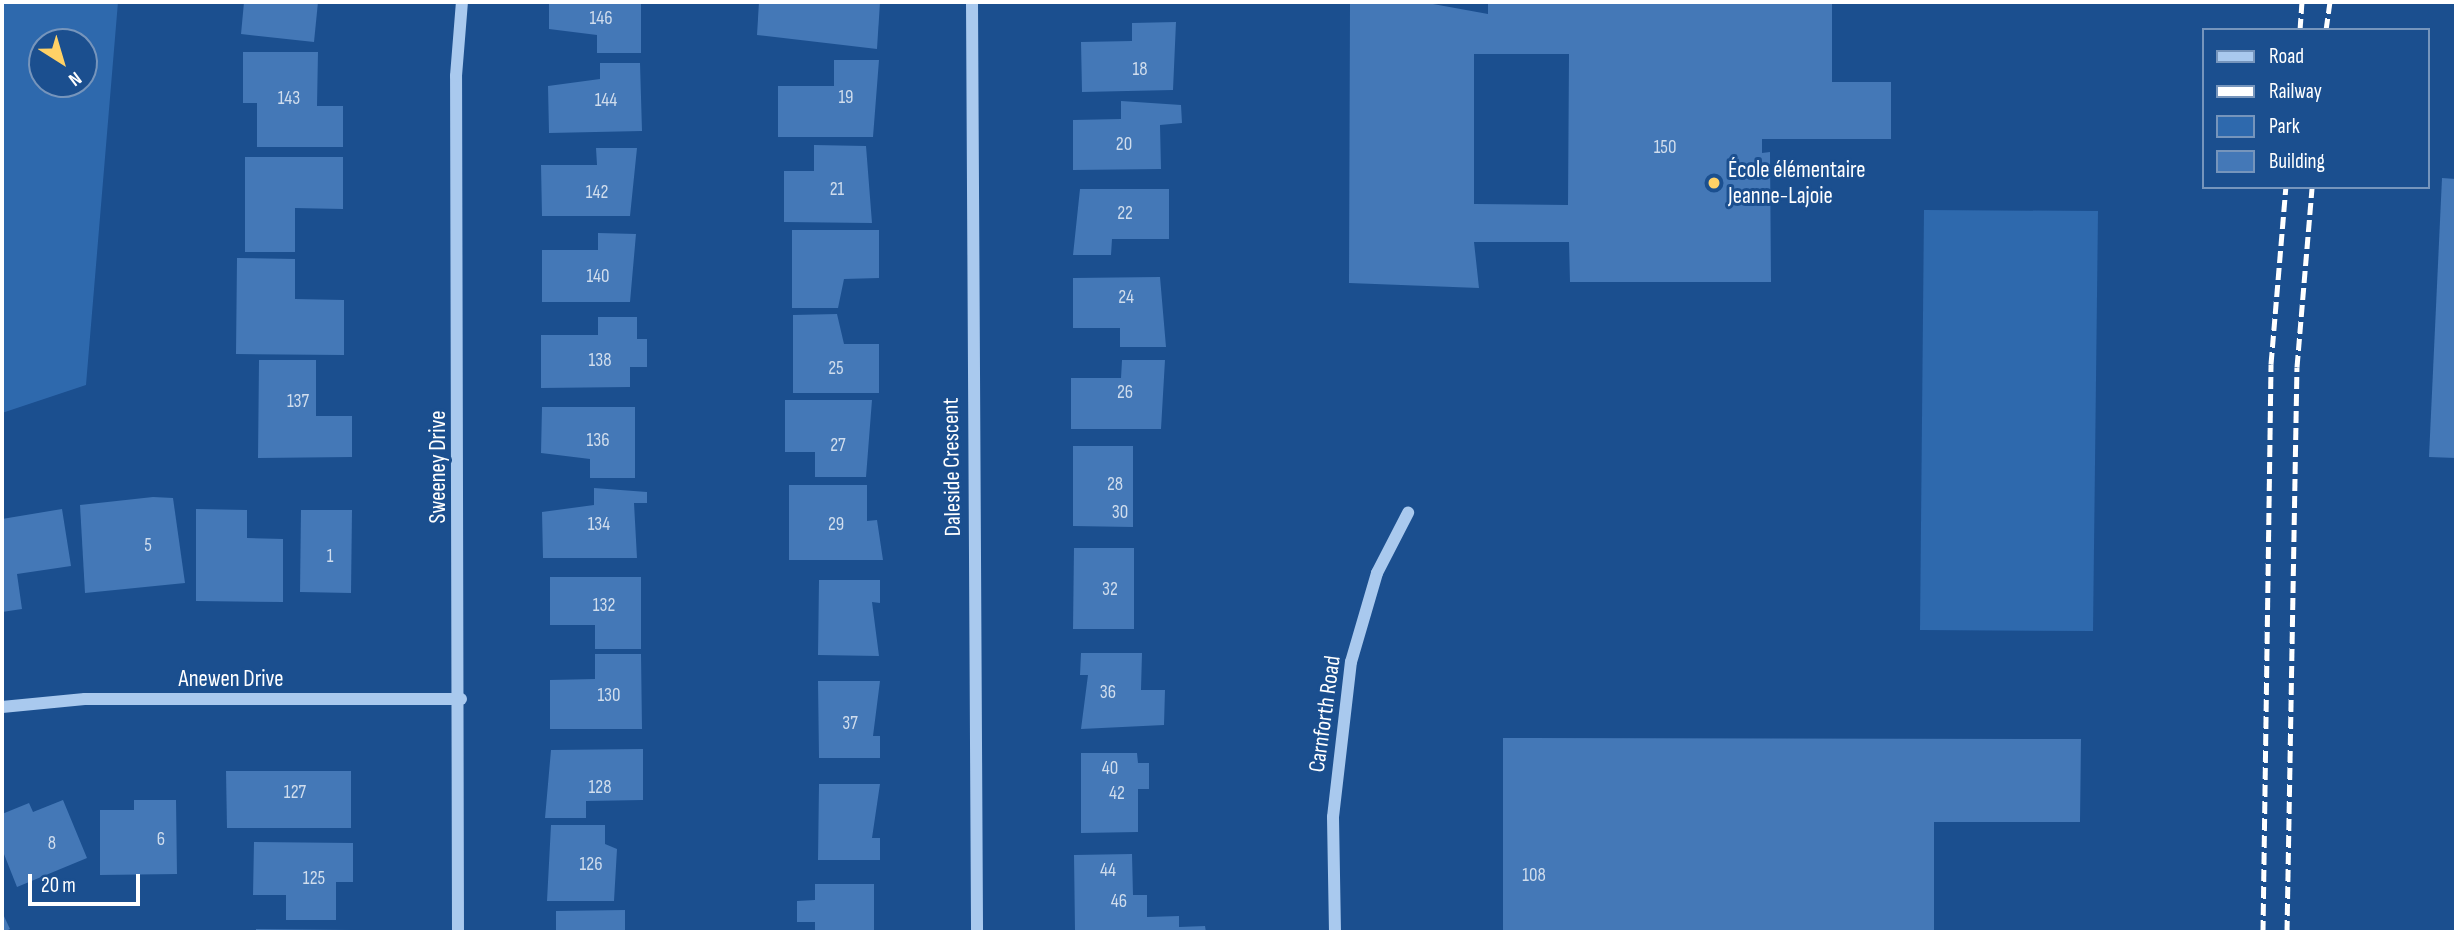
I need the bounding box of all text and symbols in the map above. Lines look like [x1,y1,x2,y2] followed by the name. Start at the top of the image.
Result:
[590,8,612,30] house number: 146
[28,28,98,98] north arrow
[2202,28,2430,189] legend
[2269,44,2304,69] text: Road
[1133,59,1147,81] house number: 18
[64,66,86,91] text: N
[2269,79,2322,104] text: Railway
[838,87,854,109] house number: 19
[278,88,300,110] house number: 143
[595,90,617,112] house number: 144
[2269,114,2300,139] text: Park
[1116,134,1132,156] house number: 20
[1654,137,1676,159] house number: 150
[2269,149,2325,174] text: Building
[1728,156,1865,210] place label: École élémentaire Jeanne-Lajoie
[1706,175,1722,191] marker: École élémentaire Jeanne-Lajoie
[830,179,844,201] house number: 21
[586,182,608,204] house number: 142
[1117,203,1133,225] house number: 22
[586,266,610,288] house number: 140
[1118,287,1134,309] house number: 24
[589,350,611,372] house number: 138
[828,358,844,380] house number: 25
[1117,382,1133,404] house number: 26
[287,391,309,413] house number: 137
[937,397,967,537] street label: Daleside Crescent
[424,411,452,523] street label: Sweeney Drive
[587,430,609,452] house number: 136
[830,435,846,457] house number: 27
[1107,474,1123,496] house number: 28
[1112,502,1128,524] house number: 30
[588,514,610,536] house number: 134
[828,514,844,536] house number: 29
[144,535,152,557] house number: 5
[327,546,333,568] house number: 1
[1102,579,1118,601] house number: 32
[593,595,615,617] house number: 132
[1303,654,1347,774] street label: Carnforth Road
[178,665,284,693] street label: Anewen Drive
[1100,682,1116,704] house number: 36
[597,685,621,707] house number: 130
[842,713,858,735] house number: 37
[1102,758,1118,780] house number: 40
[588,777,612,799] house number: 128
[284,782,306,804] house number: 127
[1109,783,1125,805] house number: 42
[157,829,165,851] house number: 6
[48,833,56,855] house number: 8
[579,854,603,876] house number: 126
[32,860,144,904] scale bar
[1100,860,1116,882] house number: 44
[1522,865,1546,887] house number: 108
[303,868,325,890] house number: 125
[41,873,76,898] text: 20 m
[1111,891,1127,913] house number: 46

